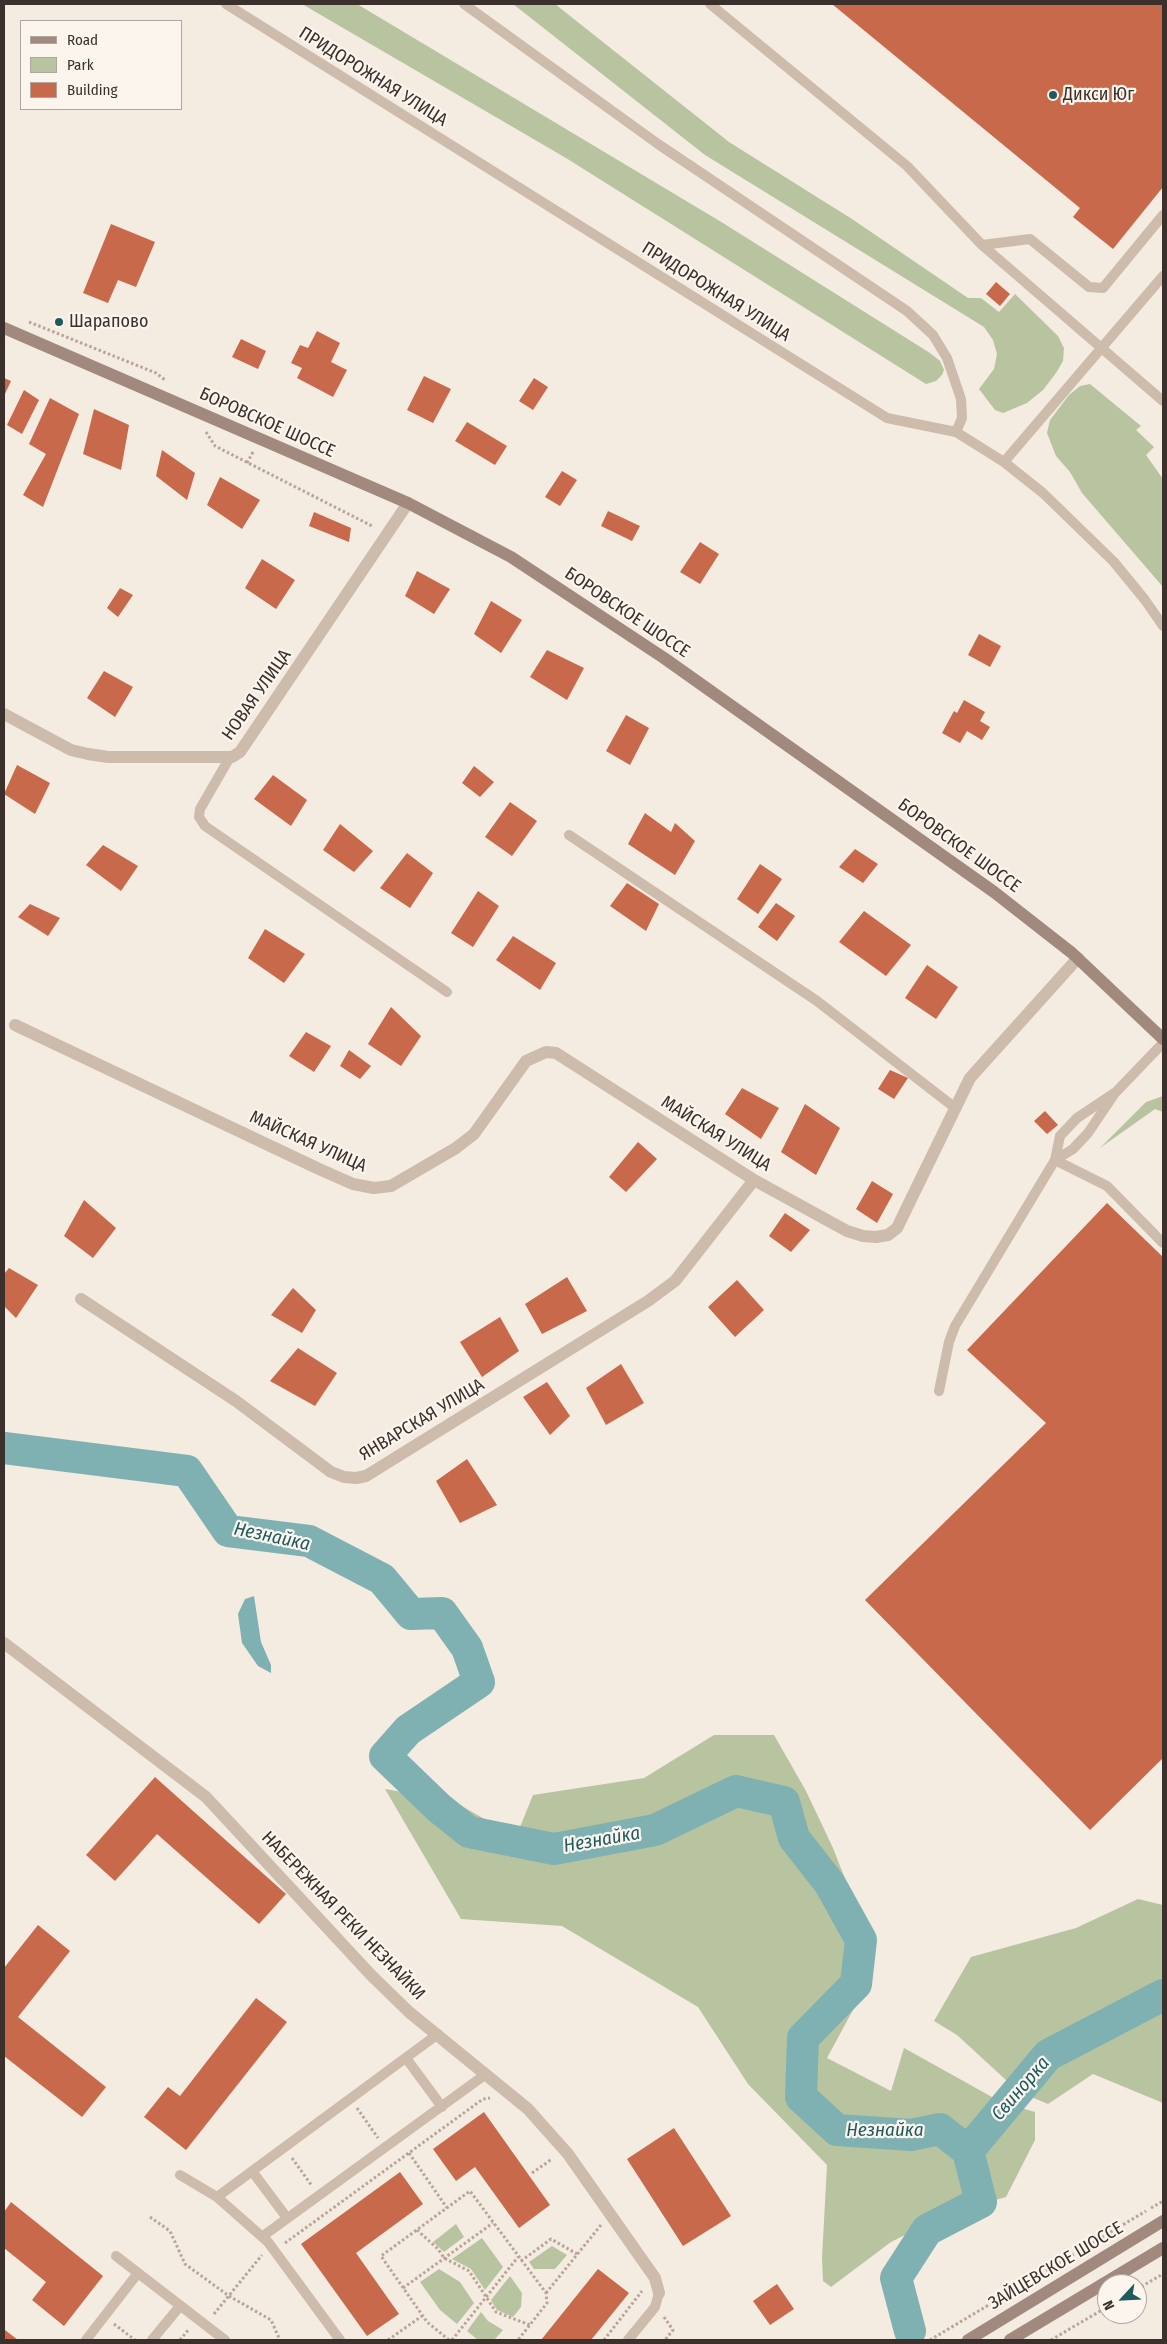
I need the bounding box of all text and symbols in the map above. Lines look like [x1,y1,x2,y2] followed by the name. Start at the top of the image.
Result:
[20,20,182,110] legend
[295,23,451,131] street label: ПРИДОРОЖНАЯ УЛИЦА
[67,31,98,49] text: Road
[67,56,94,74] text: Park
[67,81,118,99] text: Building
[1063,84,1134,106] place label: Дикси Юг
[1047,89,1059,101] marker: Дикси Юг
[638,238,794,346] street label: ПРИДОРОЖНАЯ УЛИЦА
[69,311,148,333] place label: Шарапово
[53,316,65,328] marker: Шарапово
[196,383,338,463] street label: БОРОВСКОЕ ШОССЕ
[560,563,694,663] street label: БОРОВСКОЕ ШОССЕ
[218,646,296,744] street label: НОВАЯ УЛИЦА
[893,794,1025,898] street label: БОРОВСКОЕ ШОССЕ
[657,1092,775,1176] street label: МАЙСКАЯ УЛИЦА
[246,1107,370,1177] street label: МАЙСКАЯ УЛИЦА
[356,1374,488,1466] street label: ЯНВАРСКАЯ УЛИЦА
[232,1518,312,1556] water label: Незнайка
[562,1822,642,1858] water label: Незнайка
[257,1827,429,2005] street label: НАБЕРЕЖНАЯ РЕКИ НЕЗНАЙКИ
[987,2052,1055,2126] water label: Свинорка
[846,2120,924,2142] water label: Незнайка
[985,2217,1127,2315] street label: ЗАЙЦЕВСКОЕ ШОССЕ
[1097,2274,1147,2324] north arrow
[1099,2298,1118,2313] text: N

